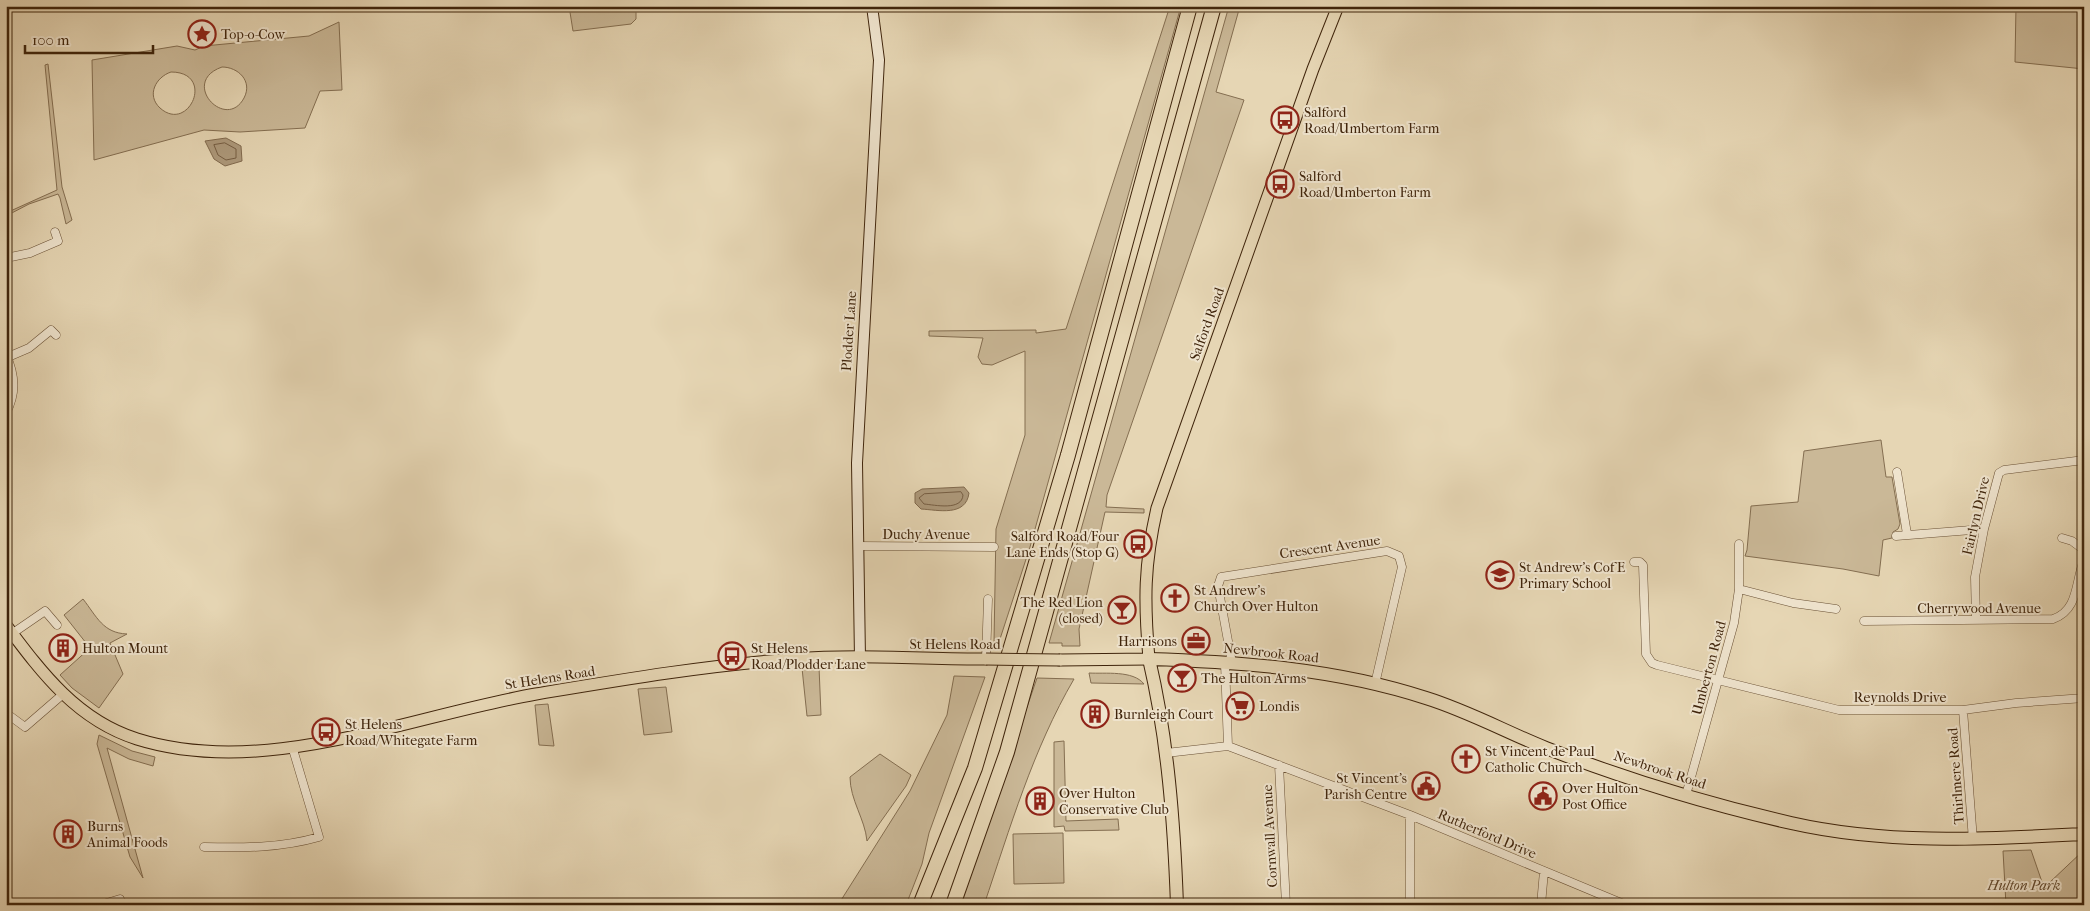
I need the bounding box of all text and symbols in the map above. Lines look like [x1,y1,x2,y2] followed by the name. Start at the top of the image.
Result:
[187,19,217,49] place icon: Top-o-Cow
[25,22,152,54] scale bar
[221,26,285,43] place label: Top-o-Cow
[32,31,70,49] text: 100 m
[1304,104,1440,137] place label: Salford Road/Umbertom Farm
[1270,105,1300,135] bus stop icon: Salford Road/Umbertom Farm
[1299,168,1431,201] place label: Salford Road/Umberton Farm
[1265,169,1295,199] bus stop icon: Salford Road/Umberton Farm
[1186,285,1228,363] street label: Salford Road
[838,290,860,372] street label: Plodder Lane
[1959,475,1993,557] street label: Fairlyn Drive
[882,526,970,543] street label: Duchy Avenue
[1006,528,1119,561] place label: Salford Road/Four Lane Ends (Stop G)
[1123,529,1153,559] bus stop icon: Salford Road/Four Lane Ends (Stop G)
[1278,532,1382,562] street label: Crescent Avenue
[1519,559,1626,592] place label: St Andrew's CofE Primary School
[1485,560,1515,590] school or university icon: St Andrew's CofE Primary School
[1194,582,1318,615] place label: St Andrew's Church Over Hulton
[1160,583,1190,613] church icon: St Andrew's Church Over Hulton
[1020,594,1103,627] place label: The Red Lion (closed)
[1107,595,1137,625] bar icon: The Red Lion (closed)
[1917,600,2041,617] street label: Cherrywood Avenue
[1688,619,1730,717] street label: Umberton Road
[1181,626,1211,656] office icon: Harrisons
[48,633,78,663] building icon: Hulton Mount
[1118,633,1177,650] place label: Harrisons
[909,636,1001,653] street label: St Helens Road
[82,640,168,657] place label: Hulton Mount
[751,640,866,673] place label: St Helens Road/Plodder Lane
[1222,640,1320,667] street label: Newbrook Road
[717,641,747,671] bus stop icon: St Helens Road/Plodder Lane
[504,662,597,694] street label: St Helens Road
[1167,663,1197,693] bar icon: The Hulton Arms
[1201,670,1306,687] place label: The Hulton Arms
[1854,689,1947,706] street label: Reynolds Drive
[1225,691,1255,721] supermarket icon: Londis
[1259,698,1300,715] place label: Londis
[1080,699,1110,729] building icon: Burnleigh Court
[1114,706,1214,723] place label: Burnleigh Court
[345,716,478,749] place label: St Helens Road/Whitegate Farm
[311,717,341,747] bus stop icon: St Helens Road/Whitegate Farm
[1944,727,1968,825] street label: Thirlmere Road
[1485,743,1595,776] place label: St Vincent de Paul Catholic Church
[1451,744,1481,774] church icon: St Vincent de Paul Catholic Church
[1612,747,1709,793] street label: Newbrook Road
[1324,770,1407,803] place label: St Vincent's Parish Centre
[1411,771,1441,801] public building icon: St Vincent's Parish Centre
[1562,780,1638,813] place label: Over Hulton Post Office
[1528,781,1558,811] public building icon: Over Hulton Post Office
[1259,784,1281,888] street label: Cornwall Avenue
[1059,785,1169,818] place label: Over Hulton Conservative Club
[1025,786,1055,816] building icon: Over Hulton Conservative Club
[1435,806,1539,862] street label: Rutherford Drive
[86,818,168,851] place label: Burns Animal Foods
[53,819,83,849] building icon: Burns Animal Foods
[1987,877,2060,894] park label: Hulton Park

